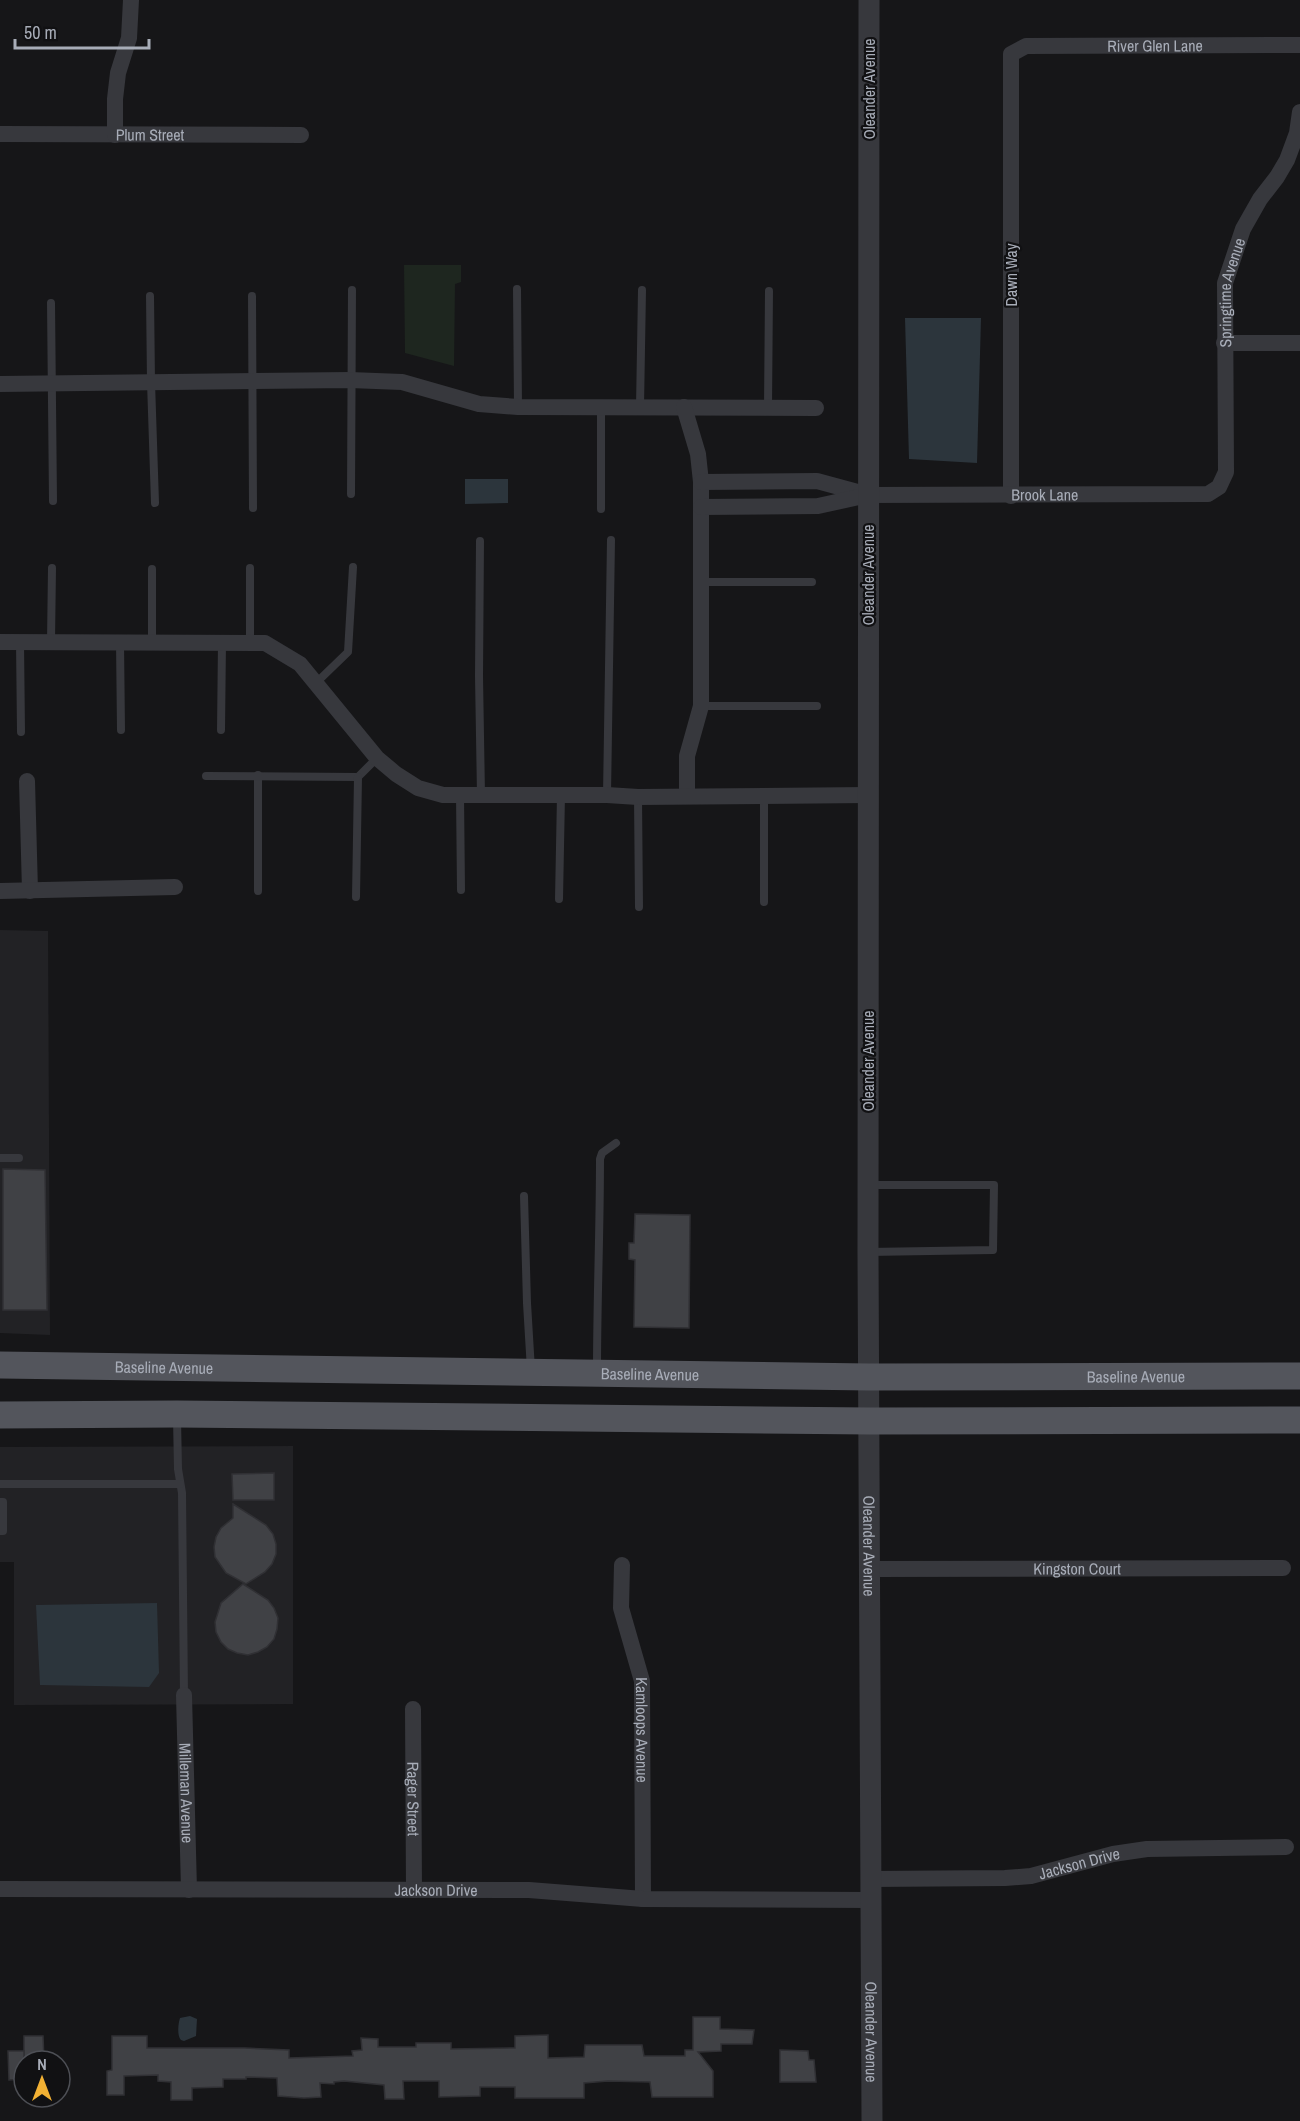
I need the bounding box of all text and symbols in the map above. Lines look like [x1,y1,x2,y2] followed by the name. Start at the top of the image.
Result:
[15,12,148,50] scale bar
[24,20,57,45] text: 50 m
[1107,34,1203,57] street label: River Glen Lane
[858,38,880,140] street label: Oleander Avenue
[116,123,185,146] street label: Plum Street
[1214,235,1250,348] street label: Springtime Avenue
[1000,243,1022,306] street label: Dawn Way
[1011,483,1078,506] street label: Brook Lane
[857,524,879,626] street label: Oleander Avenue
[857,1010,879,1112] street label: Oleander Avenue
[115,1356,213,1379] street label: Baseline Avenue
[601,1362,699,1386] street label: Baseline Avenue
[1087,1365,1185,1387] street label: Baseline Avenue
[858,1495,881,1597] street label: Oleander Avenue
[1033,1557,1121,1580] street label: Kingston Court
[631,1677,653,1783] street label: Kamloops Avenue
[174,1742,199,1843] street label: Milleman Avenue
[402,1762,425,1837] street label: Rager Street
[1036,1842,1121,1884] street label: Jackson Drive
[394,1879,478,1901] street label: Jackson Drive
[860,1981,883,2083] street label: Oleander Avenue
[12,2049,72,2109] north arrow
[37,2053,47,2075] text: N

